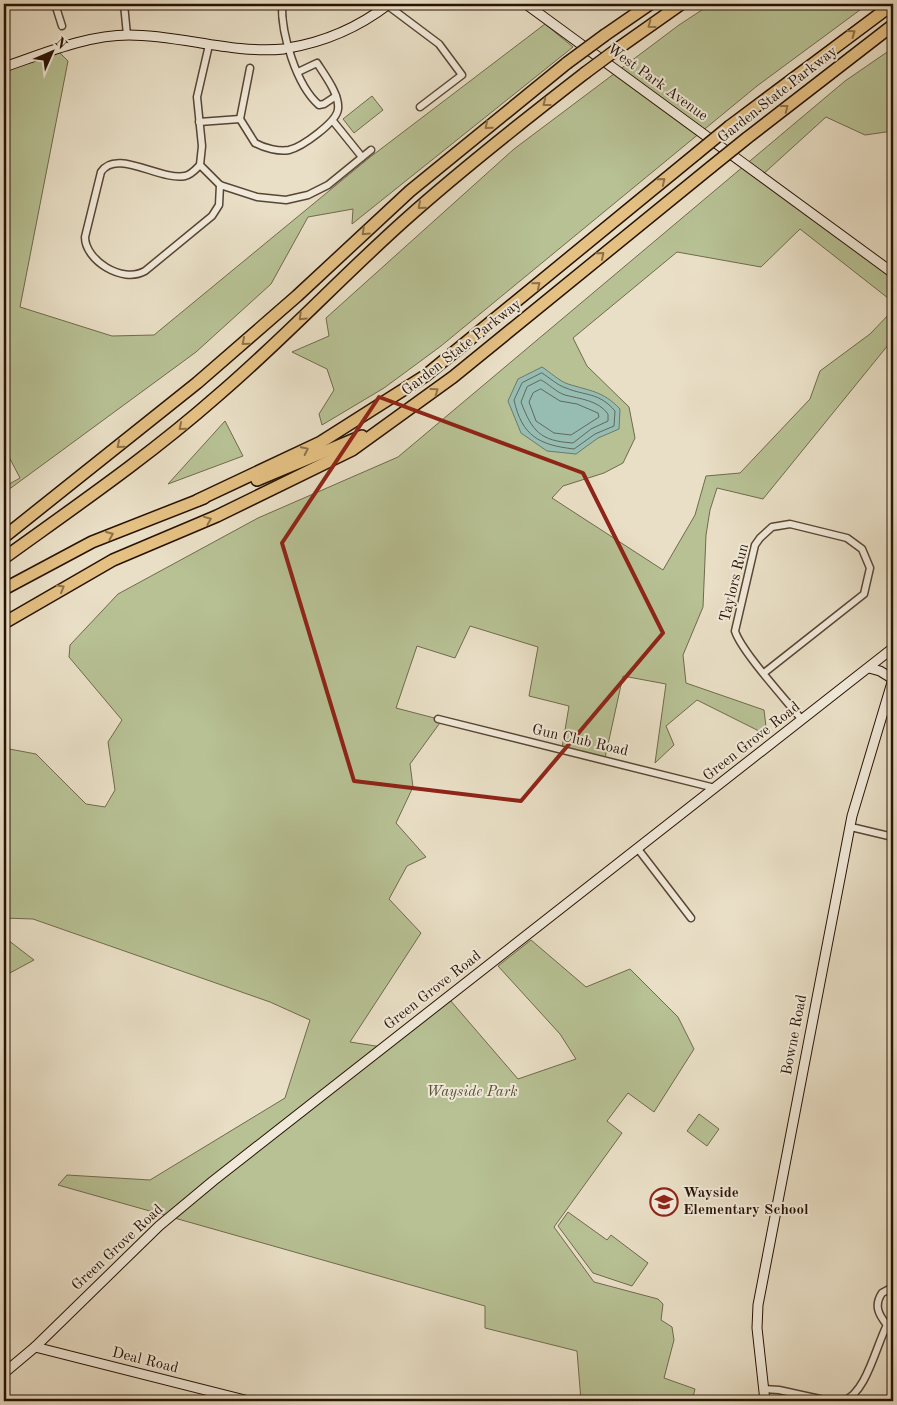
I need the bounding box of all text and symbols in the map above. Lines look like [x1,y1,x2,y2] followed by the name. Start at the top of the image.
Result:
[647,19,657,28] one-way arrow
[28,28,78,78] north arrow
[846,31,855,39] one-way arrow
[52,35,69,52] text: N
[604,42,710,124] street label: West Park Avenue
[716,44,841,146] street label: Garden State Parkway
[542,97,552,106] one-way arrow
[779,105,788,113] one-way arrow
[485,120,494,128] one-way arrow
[657,178,666,187] one-way arrow
[417,201,426,210] one-way arrow
[362,226,371,235] one-way arrow
[595,253,604,261] one-way arrow
[531,282,540,290] one-way arrow
[400,297,525,399] street label: Garden State Parkway
[299,312,308,321] one-way arrow
[242,336,251,344] one-way arrow
[429,388,438,397] one-way arrow
[179,421,188,429] one-way arrow
[116,439,125,448] one-way arrow
[300,445,309,456] one-way arrow
[203,516,212,526] one-way arrow
[105,531,114,542] one-way arrow
[718,542,752,624] street label: Taylors Run
[56,585,65,595] one-way arrow
[701,699,803,784] street label: Green Grove Road
[530,723,630,759] street label: Gun Club Road
[382,948,484,1033] street label: Green Grove Road
[780,993,810,1077] street label: Bowne Road
[426,1085,518,1100] park label: Wayside Park
[683,1186,809,1218] place label: Wayside Elementary School
[649,1187,679,1217] school or university icon: Wayside Elementary School
[70,1202,167,1294] street label: Green Grove Road
[110,1346,180,1377] street label: Deal Road

